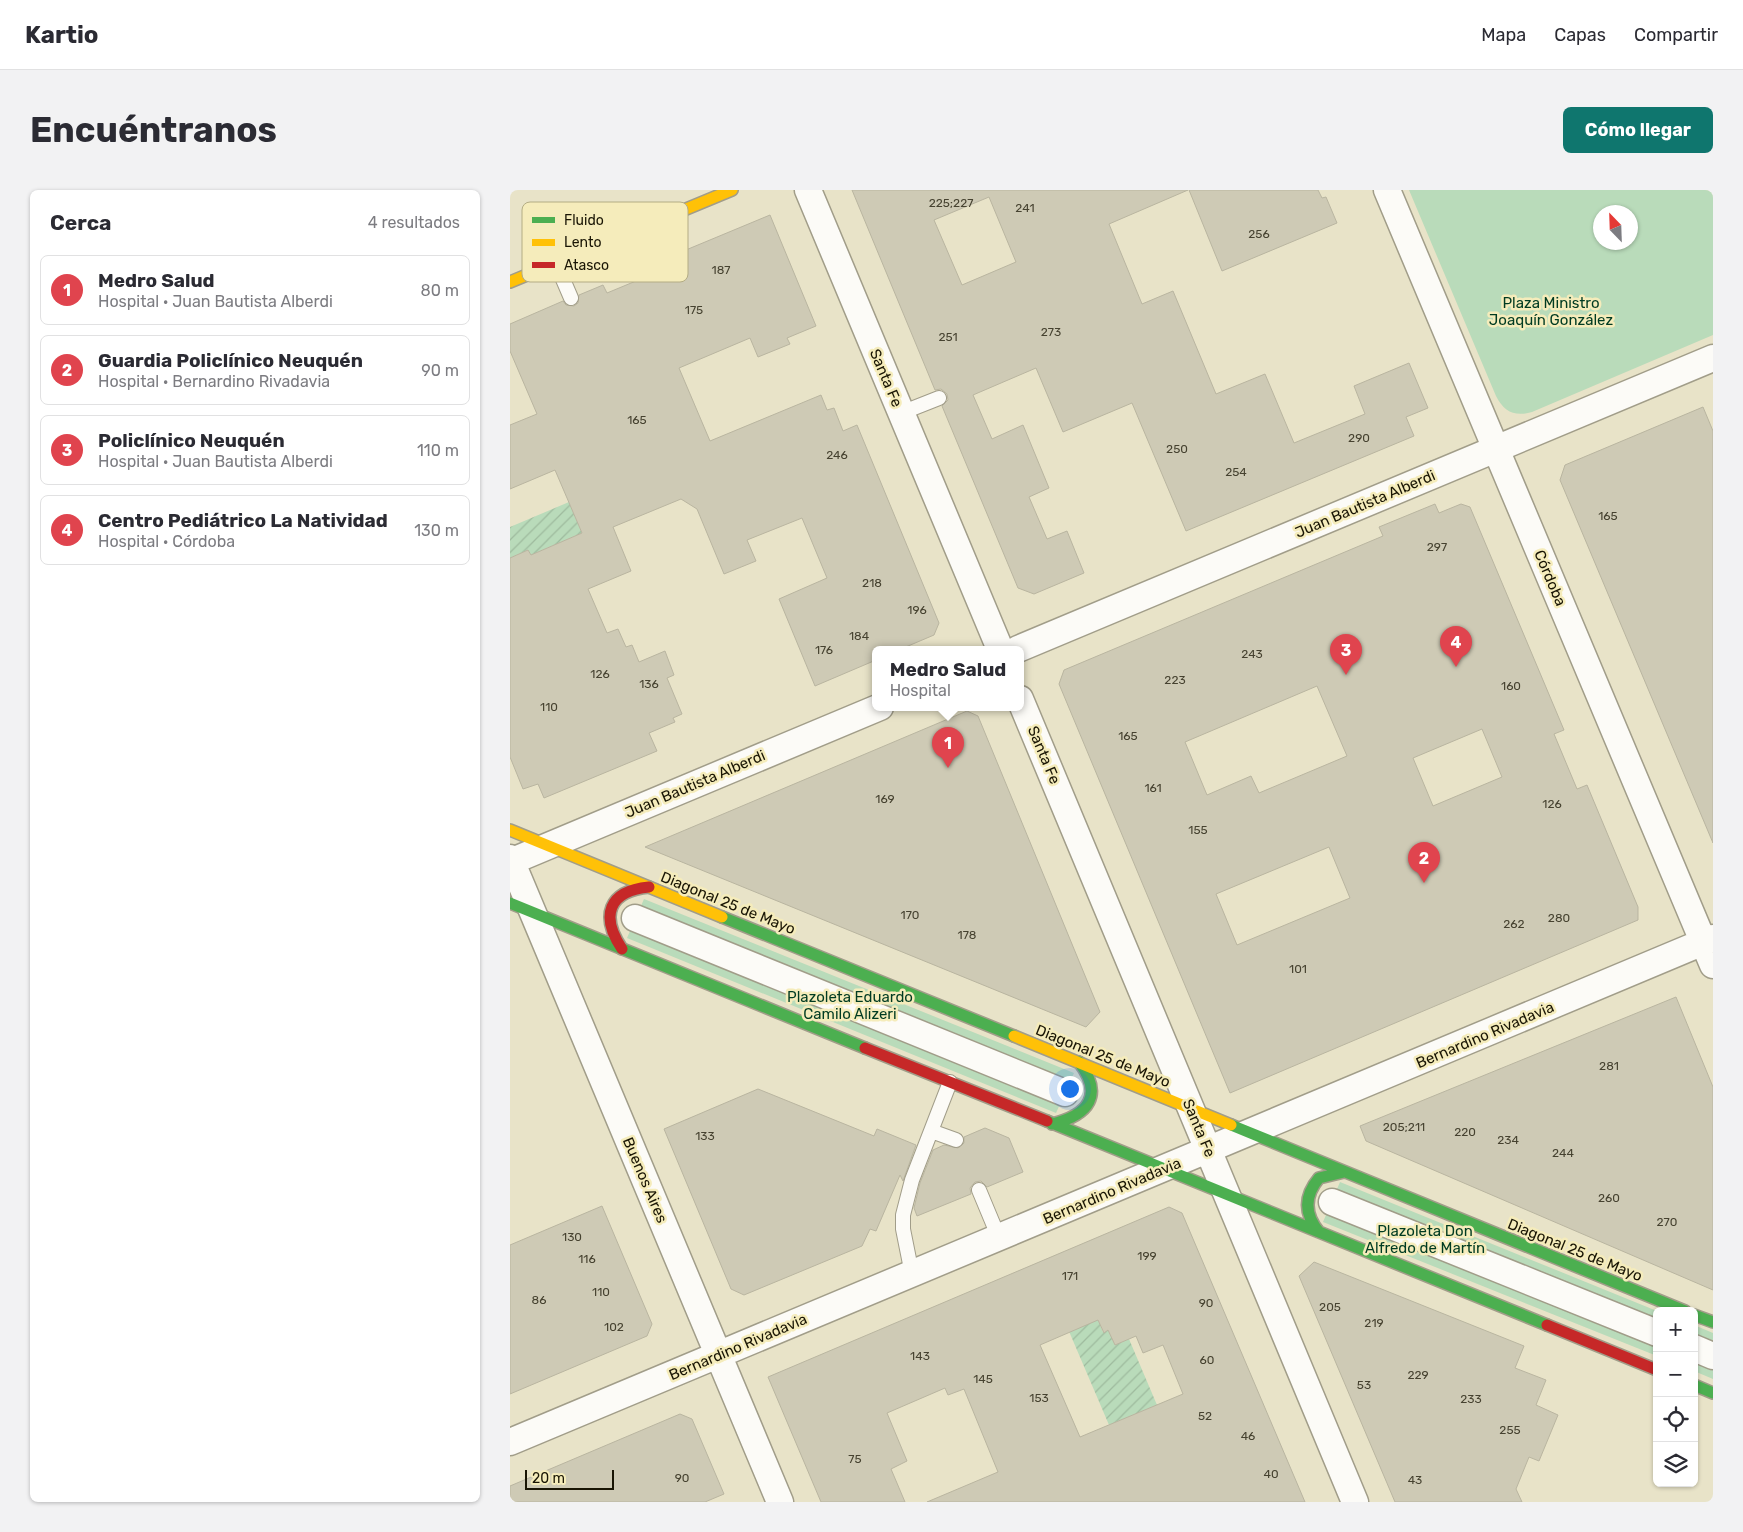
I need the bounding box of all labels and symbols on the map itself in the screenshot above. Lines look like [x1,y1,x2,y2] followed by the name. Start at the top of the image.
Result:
[929,196,973,210] house number: 225;227
[1015,201,1035,215] house number: 241
[522,202,688,282] legend
[1593,205,1638,250] north arrow
[564,212,604,229] text: Fluido
[1248,227,1270,241] house number: 256
[564,234,601,251] text: Lento
[564,257,609,274] text: Atasco
[712,263,730,277] house number: 187
[1489,294,1613,329] park label: Plaza Ministro Joaquín González
[685,303,703,317] house number: 175
[1041,325,1061,339] house number: 273
[938,330,958,344] house number: 251
[866,346,906,410] street label: Santa Fe
[627,413,647,427] house number: 165
[1348,431,1370,445] house number: 290
[1166,442,1188,456] house number: 250
[826,448,848,462] house number: 246
[1225,465,1247,479] house number: 254
[1292,466,1438,542] street label: Juan Bautista Alberdi
[1598,509,1618,523] house number: 165
[1427,540,1447,554] house number: 297
[1530,547,1570,609] street label: Córdoba
[862,576,882,590] house number: 218
[907,603,927,617] house number: 196
[1440,626,1472,667] pin: 4
[849,629,870,643] house number: 184
[1330,634,1362,675] pin: 3
[815,643,833,657] house number: 176
[1241,647,1263,661] house number: 243
[590,667,610,681] house number: 126
[1164,673,1186,687] house number: 223
[639,677,659,691] house number: 136
[1501,679,1521,693] house number: 160
[540,700,558,714] house number: 110
[1024,723,1064,787] street label: Santa Fe
[932,727,964,768] pin: 1
[1118,729,1138,743] house number: 165
[622,746,768,822] street label: Juan Bautista Alberdi
[1144,781,1162,795] house number: 161
[875,792,895,806] house number: 169
[1542,797,1562,811] house number: 126
[1188,823,1208,837] house number: 155
[1408,842,1440,883] pin: 2
[658,868,798,938] street label: Diagonal 25 de Mayo
[901,908,919,922] house number: 170
[1548,911,1570,925] house number: 280
[1503,917,1525,931] house number: 262
[958,928,976,942] house number: 178
[1289,962,1307,976] house number: 101
[787,988,913,1023] park label: Plazoleta Eduardo Camilo Alizeri
[1413,998,1557,1072] street label: Bernardino Rivadavia
[1033,1021,1173,1091] street label: Diagonal 25 de Mayo
[1599,1059,1619,1073] house number: 281
[1057,1076,1083,1102] your location
[1179,1096,1219,1160] street label: Santa Fe
[1383,1120,1425,1134] house number: 205;211
[1454,1125,1476,1139] house number: 220
[695,1129,715,1143] house number: 133
[1497,1133,1519,1147] house number: 234
[619,1134,671,1226] street label: Buenos Aires
[1552,1146,1574,1160] house number: 244
[1040,1154,1184,1228] street label: Bernardino Rivadavia
[1598,1191,1620,1205] house number: 260
[1505,1215,1645,1285] street label: Diagonal 25 de Mayo
[1657,1215,1677,1229] house number: 270
[1365,1222,1485,1257] park label: Plazoleta Don Alfredo de Martín
[562,1230,582,1244] house number: 130
[1137,1249,1157,1263] house number: 199
[578,1252,596,1266] house number: 116
[1062,1269,1078,1283] house number: 171
[592,1285,610,1299] house number: 110
[532,1293,546,1307] house number: 86
[1199,1296,1213,1310] house number: 90
[1319,1300,1341,1314] house number: 205
[666,1310,810,1384] street label: Bernardino Rivadavia
[1364,1316,1384,1330] house number: 219
[604,1320,624,1334] house number: 102
[910,1349,930,1363] house number: 143
[1200,1353,1214,1367] house number: 60
[1407,1368,1429,1382] house number: 229
[973,1372,993,1386] house number: 145
[1357,1378,1371,1392] house number: 53
[1029,1391,1049,1405] house number: 153
[1460,1392,1482,1406] house number: 233
[1198,1409,1212,1423] house number: 52
[1499,1423,1521,1437] house number: 255
[1241,1429,1255,1443] house number: 46
[848,1452,862,1466] house number: 75
[525,1467,614,1490] scale bar
[1263,1467,1279,1481] house number: 40
[675,1471,689,1485] house number: 90
[1408,1473,1422,1487] house number: 43

